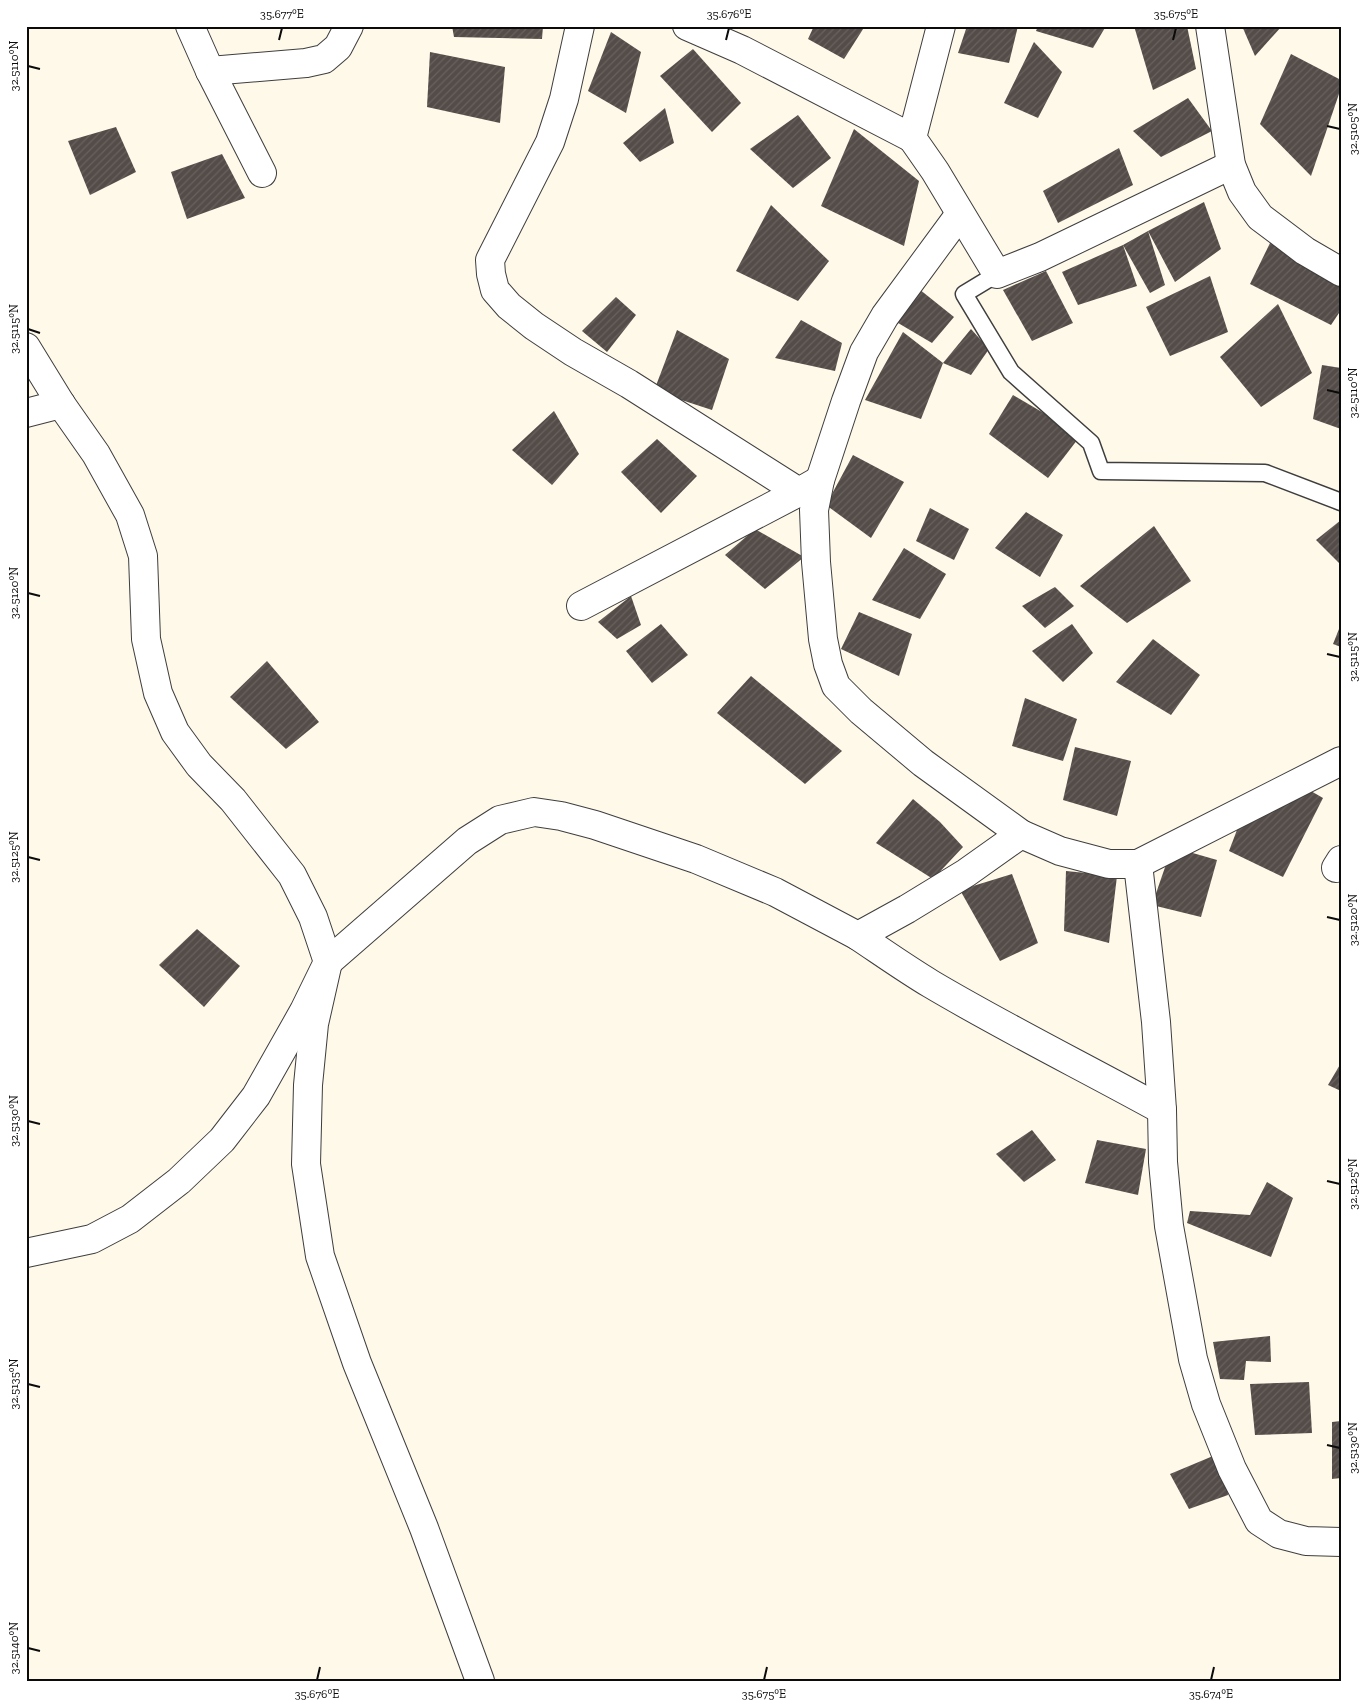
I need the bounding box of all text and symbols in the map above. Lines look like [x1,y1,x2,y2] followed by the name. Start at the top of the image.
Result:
[260,7,304,21] text: 35.677°E
[707,7,751,21] text: 35.676°E
[1154,7,1198,21] text: 35.675°E
[7,41,21,91] text: 32.5110°N
[1346,103,1360,155] text: 32.5105°N
[7,304,21,354] text: 32.5115°N
[1346,368,1360,418] text: 32.5110°N
[7,567,21,619] text: 32.5120°N
[1346,632,1360,682] text: 32.5115°N
[7,831,21,883] text: 32.5125°N
[1346,894,1360,946] text: 32.5120°N
[7,1095,21,1147] text: 32.5130°N
[1346,1158,1360,1210] text: 32.5125°N
[7,1358,21,1409] text: 32.5135°N
[1346,1422,1360,1474] text: 32.5130°N
[7,1622,21,1674] text: 32.5140°N
[295,1687,339,1701] text: 35.676°E
[742,1687,786,1701] text: 35.675°E
[1189,1687,1233,1701] text: 35.674°E

